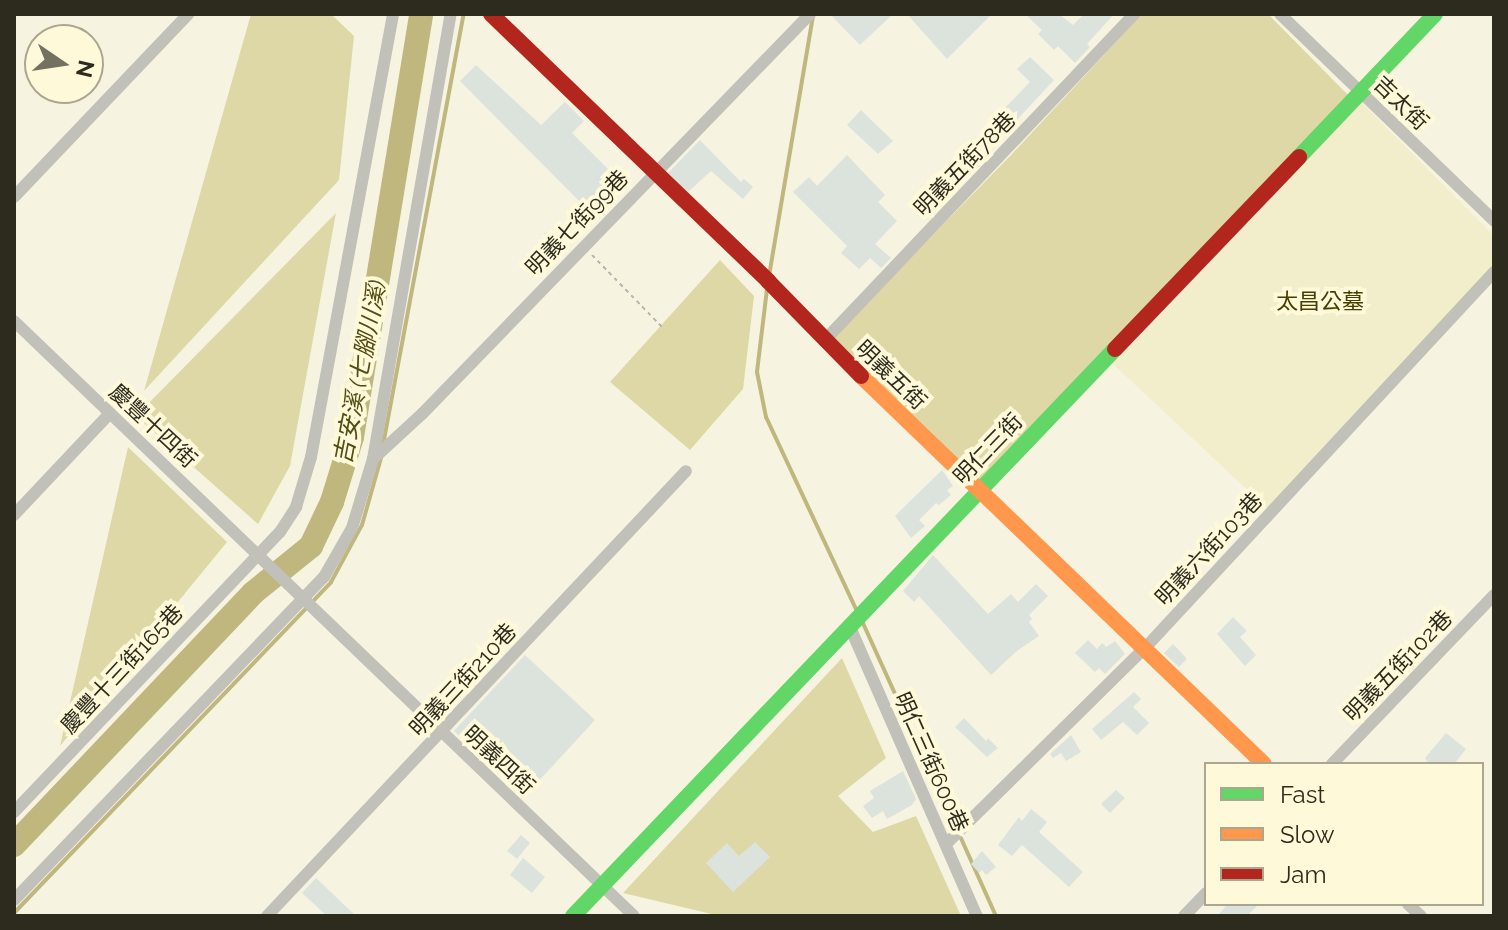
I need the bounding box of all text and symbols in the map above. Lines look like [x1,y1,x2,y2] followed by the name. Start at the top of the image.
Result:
[24,24,104,104] north arrow
[71,58,100,80] text: N
[1368,71,1434,135] street label: 吉太街
[909,106,1021,222] street label: 明義五街78巷
[520,165,634,281] street label: 明義七街99巷
[328,278,392,466] water label: 吉安溪 (七腳川溪)
[1276,289,1364,315] park label: 太昌公墓
[850,335,932,415] street label: 明義五街
[104,379,202,473] street label: 慶豐十四街
[948,408,1028,490] street label: 明仁三街
[1150,487,1268,611] street label: 明義六街103巷
[56,599,188,739] street label: 慶豐十三街165巷
[1338,605,1458,727] street label: 明義五街102巷
[404,618,522,742] street label: 明義三街210巷
[888,688,974,836] street label: 明仁三街600巷
[458,720,540,800] street label: 明義四街
[1204,762,1484,906] legend
[1280,780,1325,809] text: Fast
[1280,820,1334,849] text: Slow
[1280,860,1326,889] text: Jam

